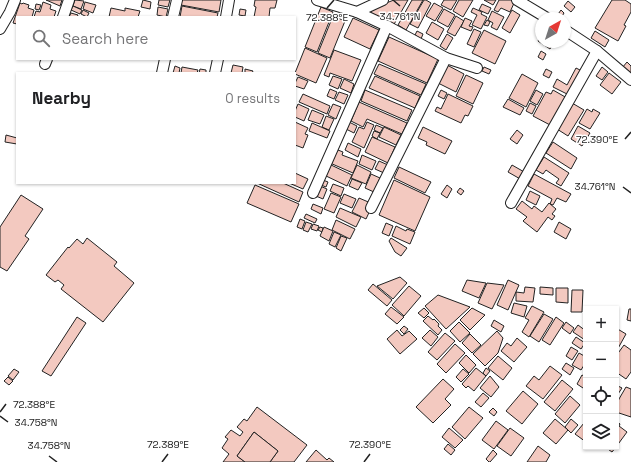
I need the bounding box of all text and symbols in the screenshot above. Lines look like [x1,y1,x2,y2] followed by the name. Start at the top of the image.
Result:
[380,10,420,23] text: 34.761°N
[306,11,348,24] text: 72.388°E
[535,12,571,48] north arrow
[16,16,296,60] search box
[30,27,52,49] icon: search
[62,29,148,48] text: Search here
[32,87,91,109] text: Nearby
[225,90,280,107] text: 0 results
[576,133,618,146] text: 72.390°E
[575,180,615,193] text: 34.761°N
[583,306,619,450] map controls
[583,306,619,342] button: +
[583,342,619,378] button: −
[583,378,619,414] button: locate
[13,398,55,411] text: 72.388°E
[583,414,619,450] button: layers
[15,416,57,429] text: 34.758°N
[147,438,189,451] text: 72.389°E
[349,438,391,451] text: 72.390°E
[28,439,70,452] text: 34.758°N

